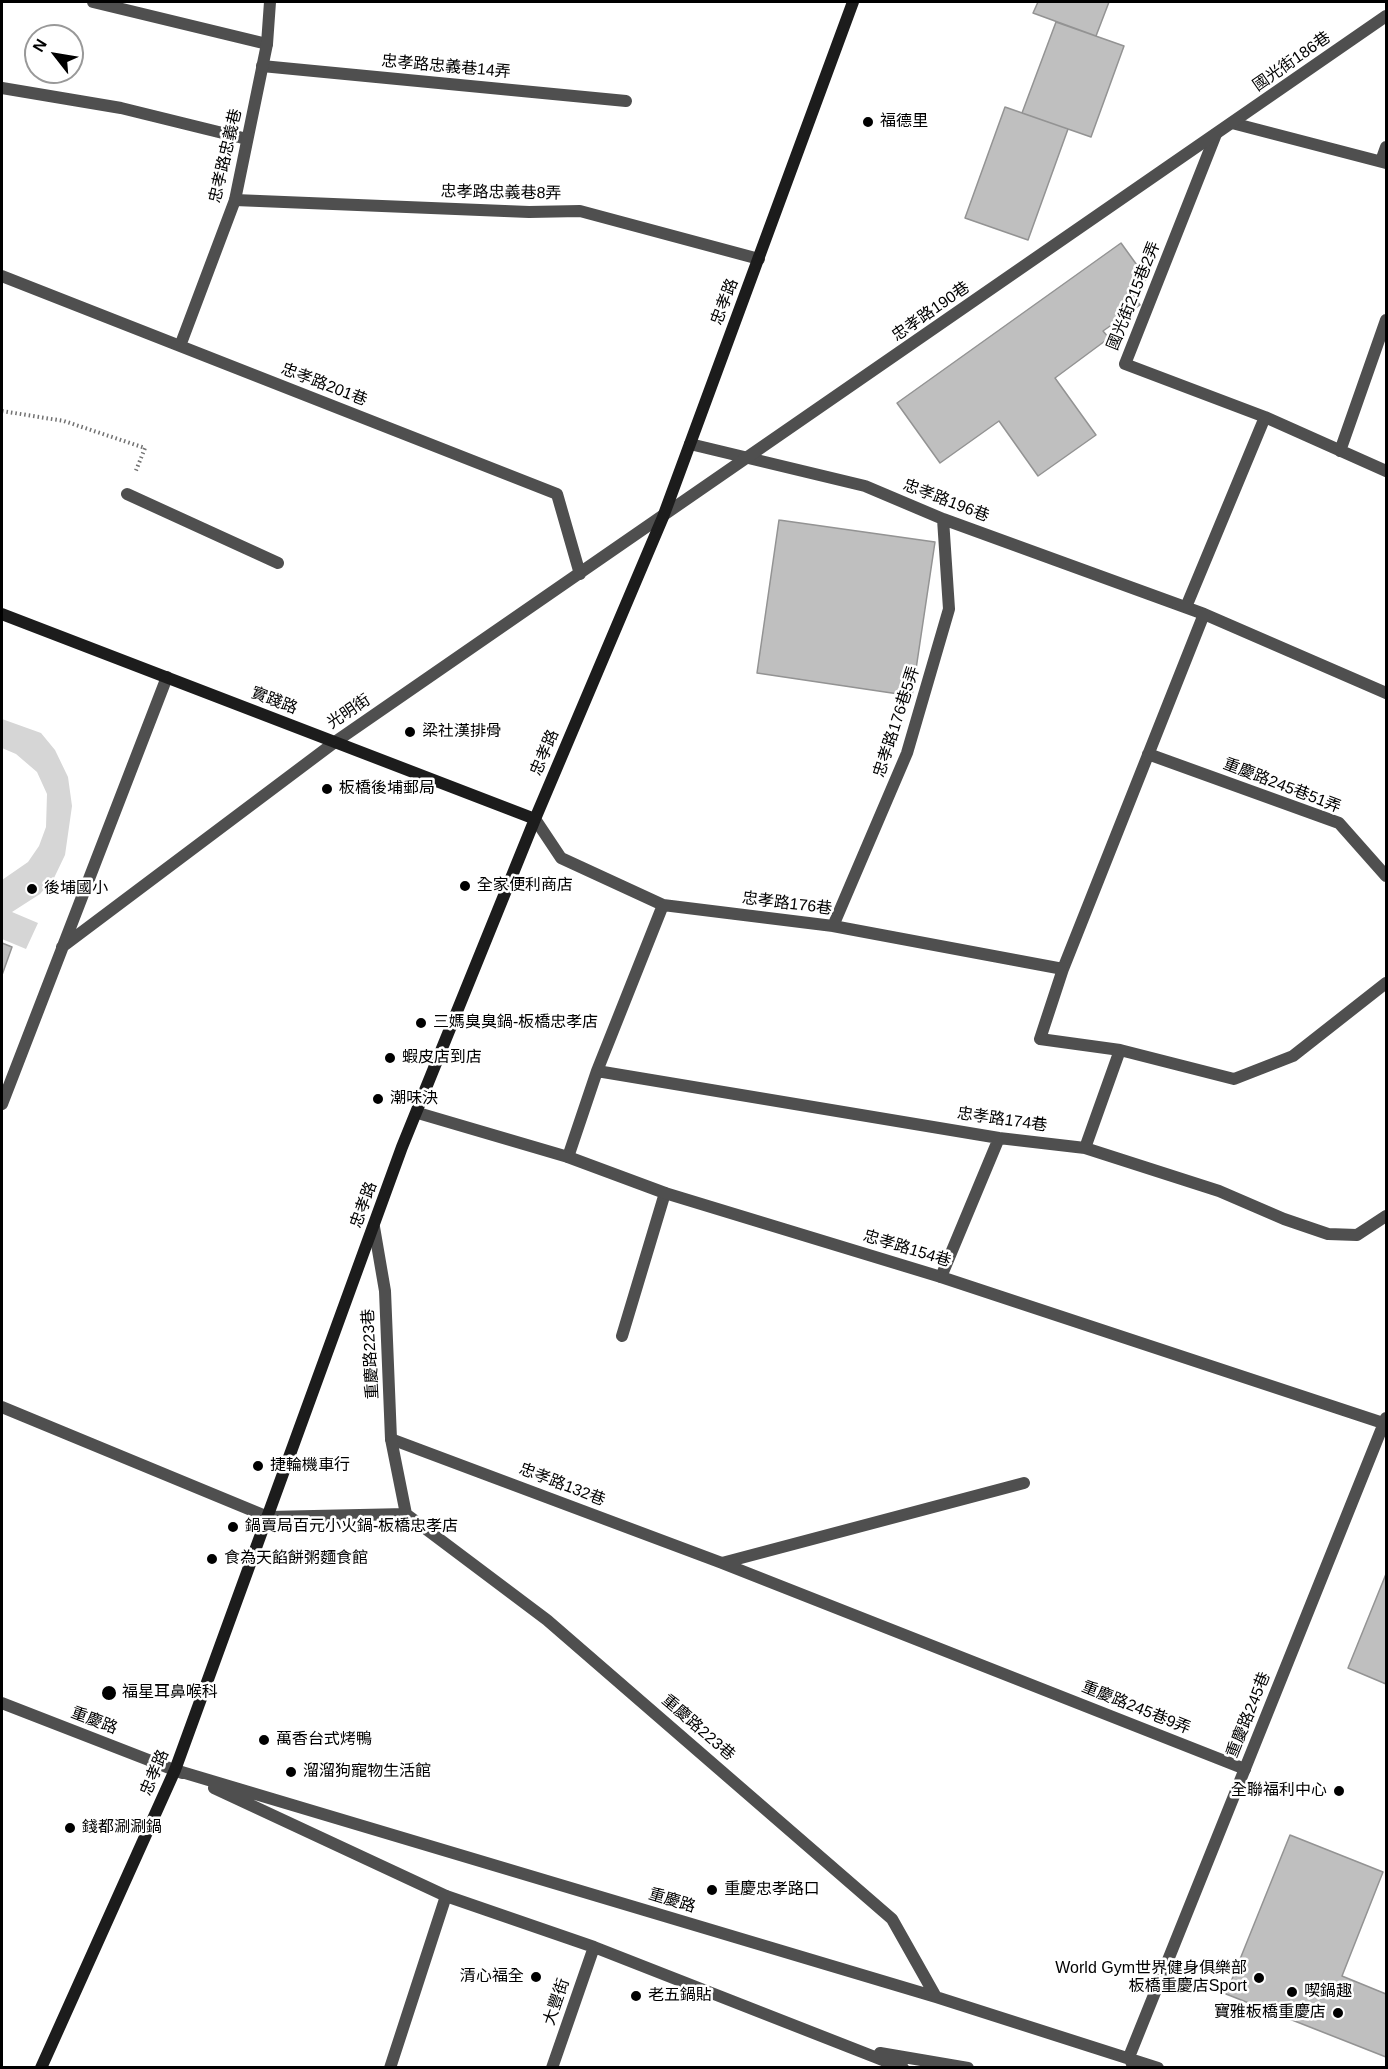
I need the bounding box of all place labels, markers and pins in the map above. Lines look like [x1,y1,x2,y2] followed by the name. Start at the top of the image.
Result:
[880,112,928,132] place label: 福德里
[861,115,875,129] marker: 福德里
[422,722,502,742] place label: 梁社漢排骨
[403,725,417,739] marker: 梁社漢排骨
[339,779,435,799] place label: 板橋後埔郵局
[320,782,334,796] marker: 板橋後埔郵局
[477,876,573,896] place label: 全家便利商店
[44,879,108,899] place label: 後埔國小
[458,879,472,893] marker: 全家便利商店
[25,882,39,896] marker: 後埔國小
[433,1013,598,1033] place label: 三媽臭臭鍋-板橋忠孝店
[414,1016,428,1030] marker: 三媽臭臭鍋-板橋忠孝店
[402,1048,482,1068] place label: 蝦皮店到店
[383,1051,397,1065] marker: 蝦皮店到店
[390,1089,438,1109] place label: 潮味決
[371,1092,385,1106] marker: 潮味決
[270,1456,350,1476] place label: 捷輪機車行
[251,1459,265,1473] marker: 捷輪機車行
[245,1517,458,1537] place label: 鍋賣局百元小火鍋-板橋忠孝店
[226,1520,240,1534] marker: 鍋賣局百元小火鍋-板橋忠孝店
[224,1549,368,1569] place label: 食為天餡餅粥麵食館
[205,1552,219,1566] marker: 食為天餡餅粥麵食館
[122,1683,218,1703] place label: 福星耳鼻喉科
[100,1684,118,1702] marker: 福星耳鼻喉科
[276,1730,372,1750] place label: 萬香台式烤鴨
[257,1733,271,1747] marker: 萬香台式烤鴨
[303,1762,431,1782] place label: 溜溜狗寵物生活館
[284,1765,298,1779] marker: 溜溜狗寵物生活館
[1231,1781,1327,1801] place label: 全聯福利中心
[1332,1784,1346,1798] marker: 全聯福利中心
[82,1818,162,1838] place label: 錢都涮涮鍋
[63,1821,77,1835] marker: 錢都涮涮鍋
[724,1880,820,1900] place label: 重慶忠孝路口
[705,1883,719,1897] marker: 重慶忠孝路口
[1055,1959,1247,1997] place label: World Gym世界健身俱樂部 板橋重慶店Sport
[460,1967,524,1987] place label: 清心福全
[529,1970,543,1984] marker: 清心福全
[1252,1971,1266,1985] marker: World Gym世界健身俱樂部 板橋重慶店Sport
[1304,1982,1352,2002] place label: 喫鍋趣
[1285,1985,1299,1999] marker: 喫鍋趣
[648,1986,712,2006] place label: 老五鍋貼
[629,1989,643,2003] marker: 老五鍋貼
[1214,2003,1326,2023] place label: 寶雅板橋重慶店
[1331,2006,1345,2020] marker: 寶雅板橋重慶店

